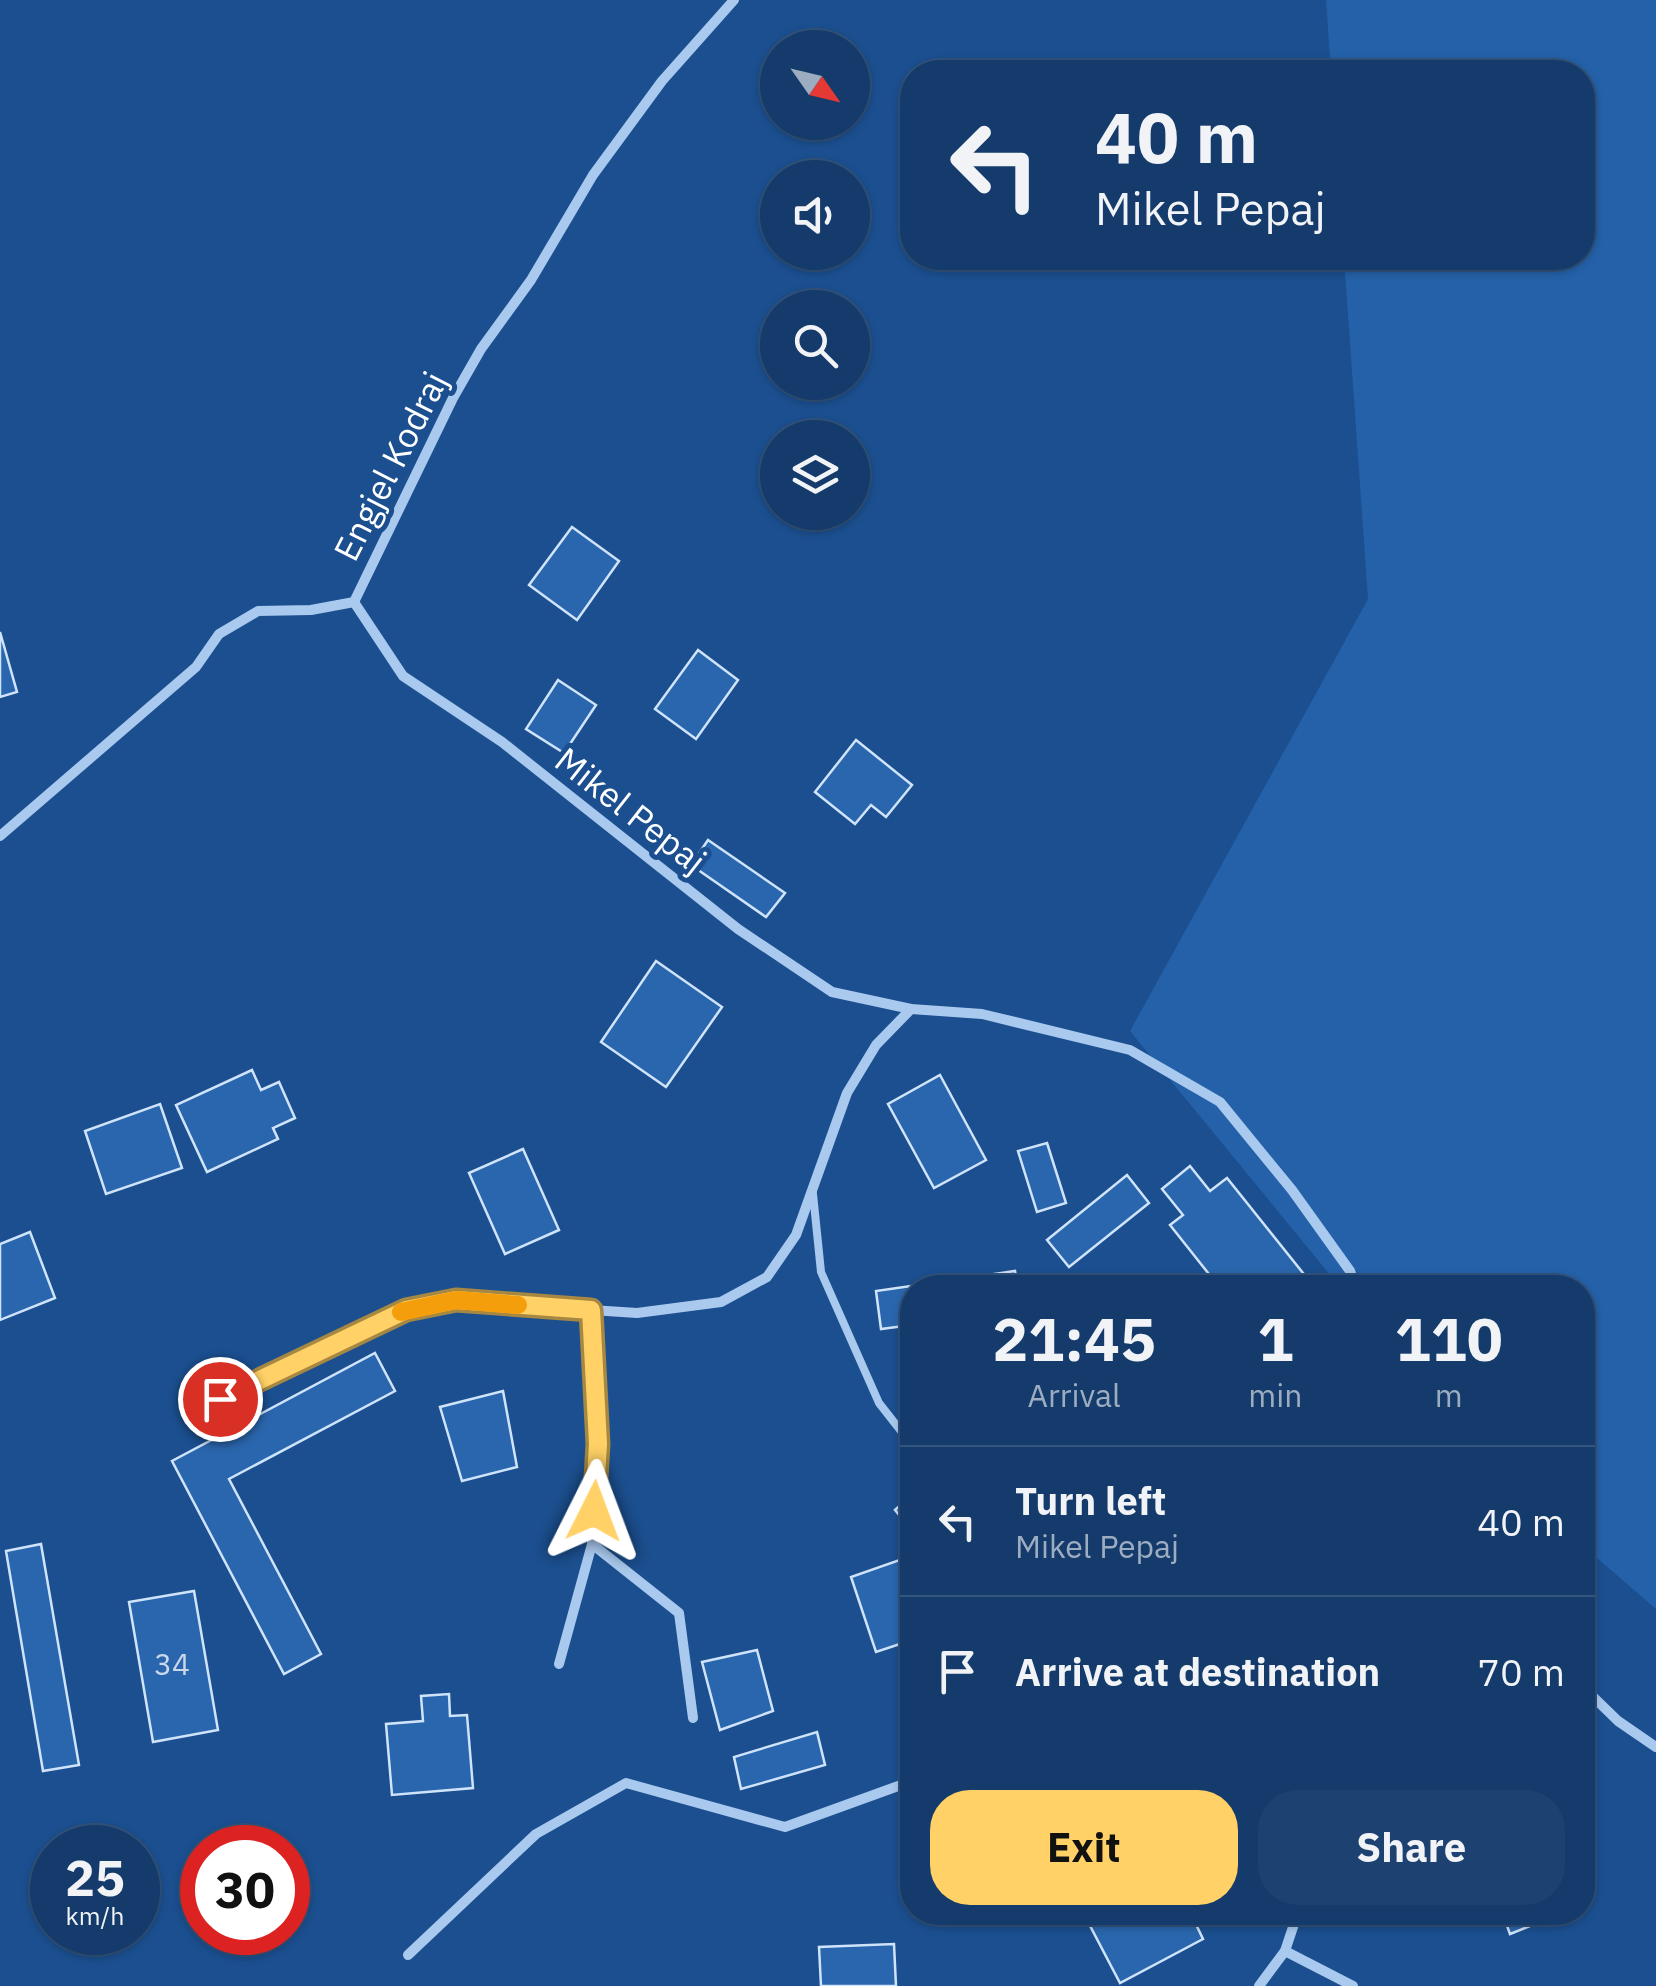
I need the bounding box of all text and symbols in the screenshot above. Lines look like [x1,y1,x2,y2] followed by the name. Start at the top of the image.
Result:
[760,30,870,140] north arrow
[760,30,870,530] map controls
[1095,91,1258,182] text: 40 m
[930,100,1060,230] icon: left
[760,160,870,270] button: sound
[1095,179,1326,237] text: Mikel Pepaj
[760,290,870,400] button: search
[323,364,457,568] street label: Engjel Kodraj
[760,420,870,530] button: layers
[546,737,716,883] street label: Mikel Pepaj
[992,1299,1156,1378] text: 21:45
[1257,1299,1293,1378] text: 1
[1395,1299,1503,1378] text: 110
[178,1357,263,1442] pin
[193,1372,248,1427] icon: arrive
[1028,1374,1121,1416] text: Arrival
[1248,1374,1302,1416] text: min
[1435,1374,1463,1416] text: m
[542,1459,646,1563] position arrow
[1015,1476,1166,1525] text: Turn left
[930,1494,985,1549] icon: left
[1477,1497,1565,1546] text: 40 m
[1015,1525,1179,1567] text: Mikel Pepaj
[154,1644,190,1683] house number: 34
[930,1644,985,1699] icon: arrive
[1015,1647,1380,1696] text: Arrive at destination
[1477,1647,1565,1696] text: 70 m
[930,1790,1238,1905] button: Exit
[1258,1790,1565,1905] button: Share
[180,1825,310,1955] speed limit sign: 30
[65,1845,125,1910] text: 25
[66,1899,124,1932] text: km/h

